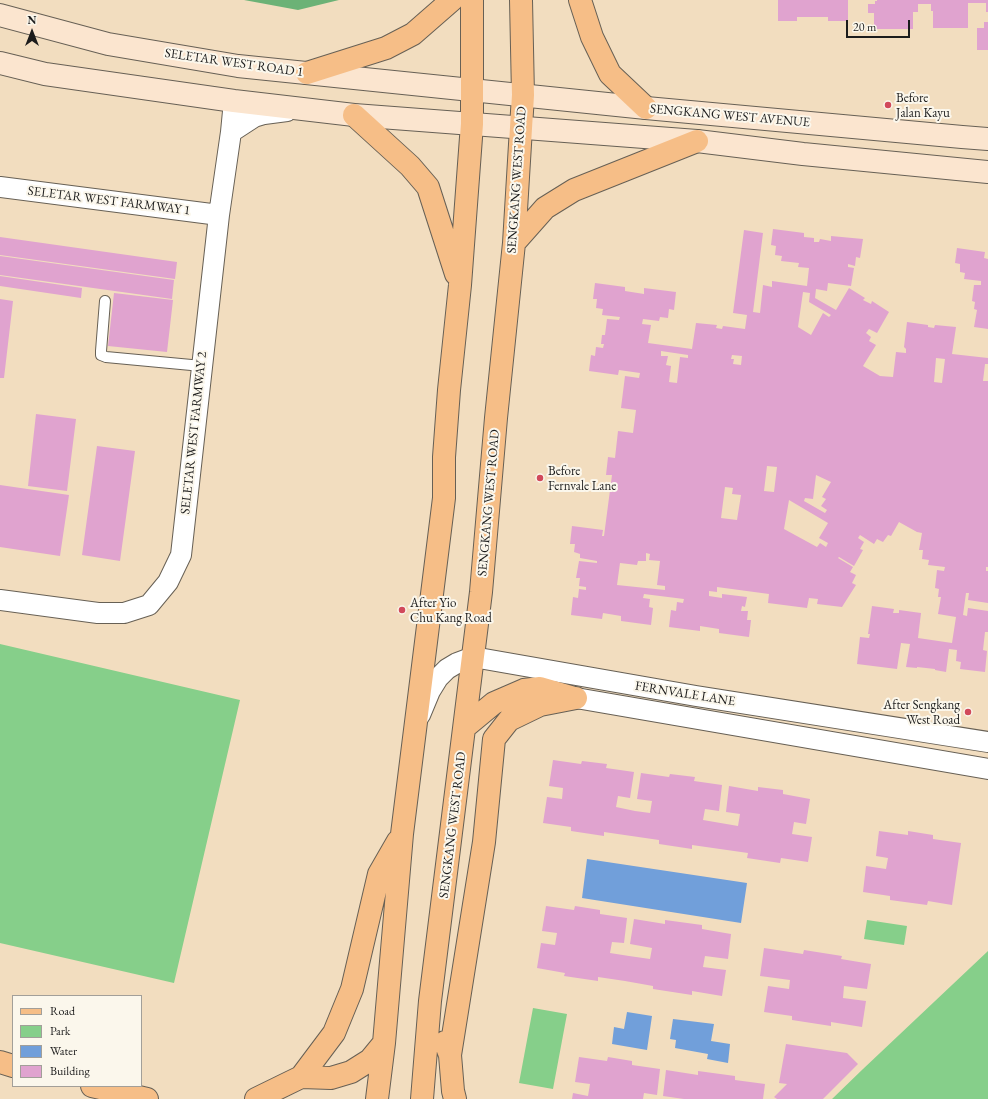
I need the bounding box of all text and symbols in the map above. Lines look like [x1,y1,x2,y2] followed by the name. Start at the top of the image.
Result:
[12,12,52,52] north arrow
[848,12,912,38] scale bar
[28,13,36,27] text: N
[853,19,876,35] text: 20 m
[164,46,304,80] street label: SELETAR WEST ROAD 1
[896,90,950,121] place label: Before Jalan Kayu
[883,100,893,110] marker: Before Jalan Kayu
[649,101,811,131] street label: SENGKANG WEST AVENUE
[504,106,530,254] street label: SENGKANG WEST ROAD
[27,183,191,219] street label: SELETAR WEST FARMWAY 1
[178,351,210,515] street label: SELETAR WEST FARMWAY 2
[475,429,503,577] street label: SENGKANG WEST ROAD
[548,463,616,494] place label: Before Fernvale Lane
[535,473,545,483] marker: Before Fernvale Lane
[410,595,492,626] place label: After Yio Chu Kang Road
[397,605,407,615] marker: After Yio Chu Kang Road
[634,678,736,710] street label: FERNVALE LANE
[883,697,960,728] place label: After Sengkang West Road
[963,707,973,717] marker: After Sengkang West Road
[436,751,470,899] street label: SENGKANG WEST ROAD
[12,995,142,1087] legend
[50,1003,75,1019] text: Road
[50,1023,70,1039] text: Park
[50,1043,77,1059] text: Water
[50,1063,90,1079] text: Building

